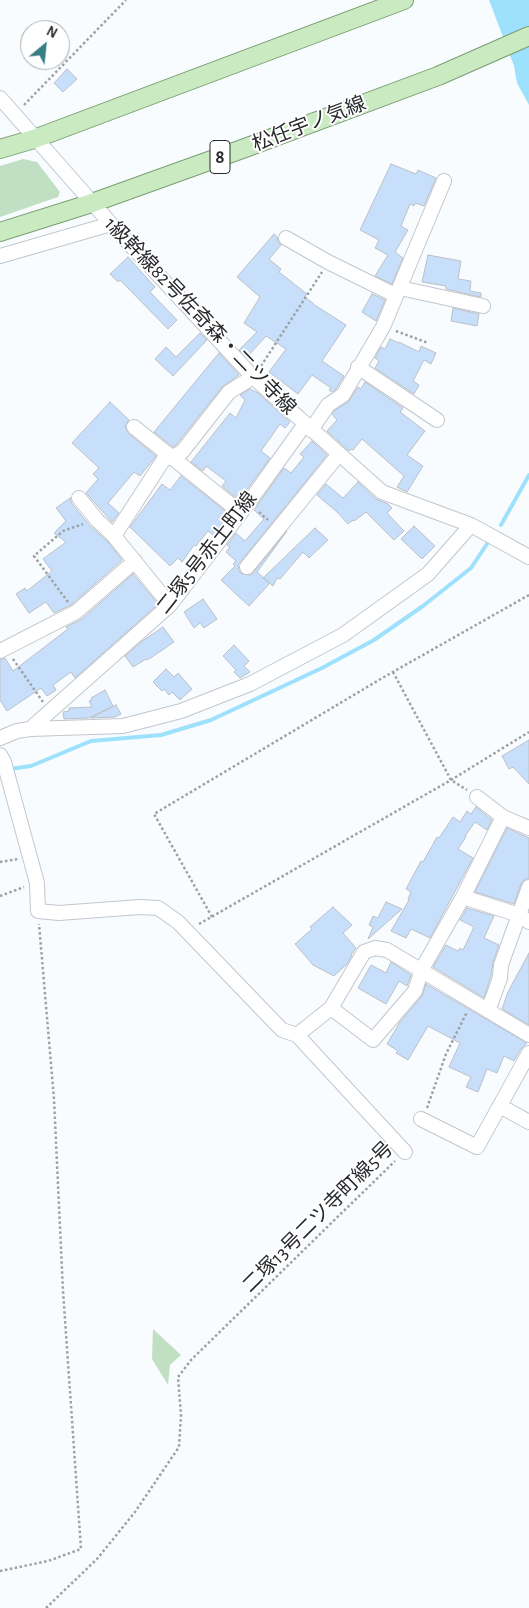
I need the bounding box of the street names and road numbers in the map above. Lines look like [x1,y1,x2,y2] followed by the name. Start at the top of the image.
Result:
[249,91,369,157] street label: 松任宇ノ気線
[210,140,230,173] road number: 8
[99,212,301,420] street label: 1級幹線82号佐奇森・二ツ寺線
[152,487,262,619] street label: 二塚5号赤土町線
[238,1137,398,1297] street label: 二塚13号二ツ寺町線5号

